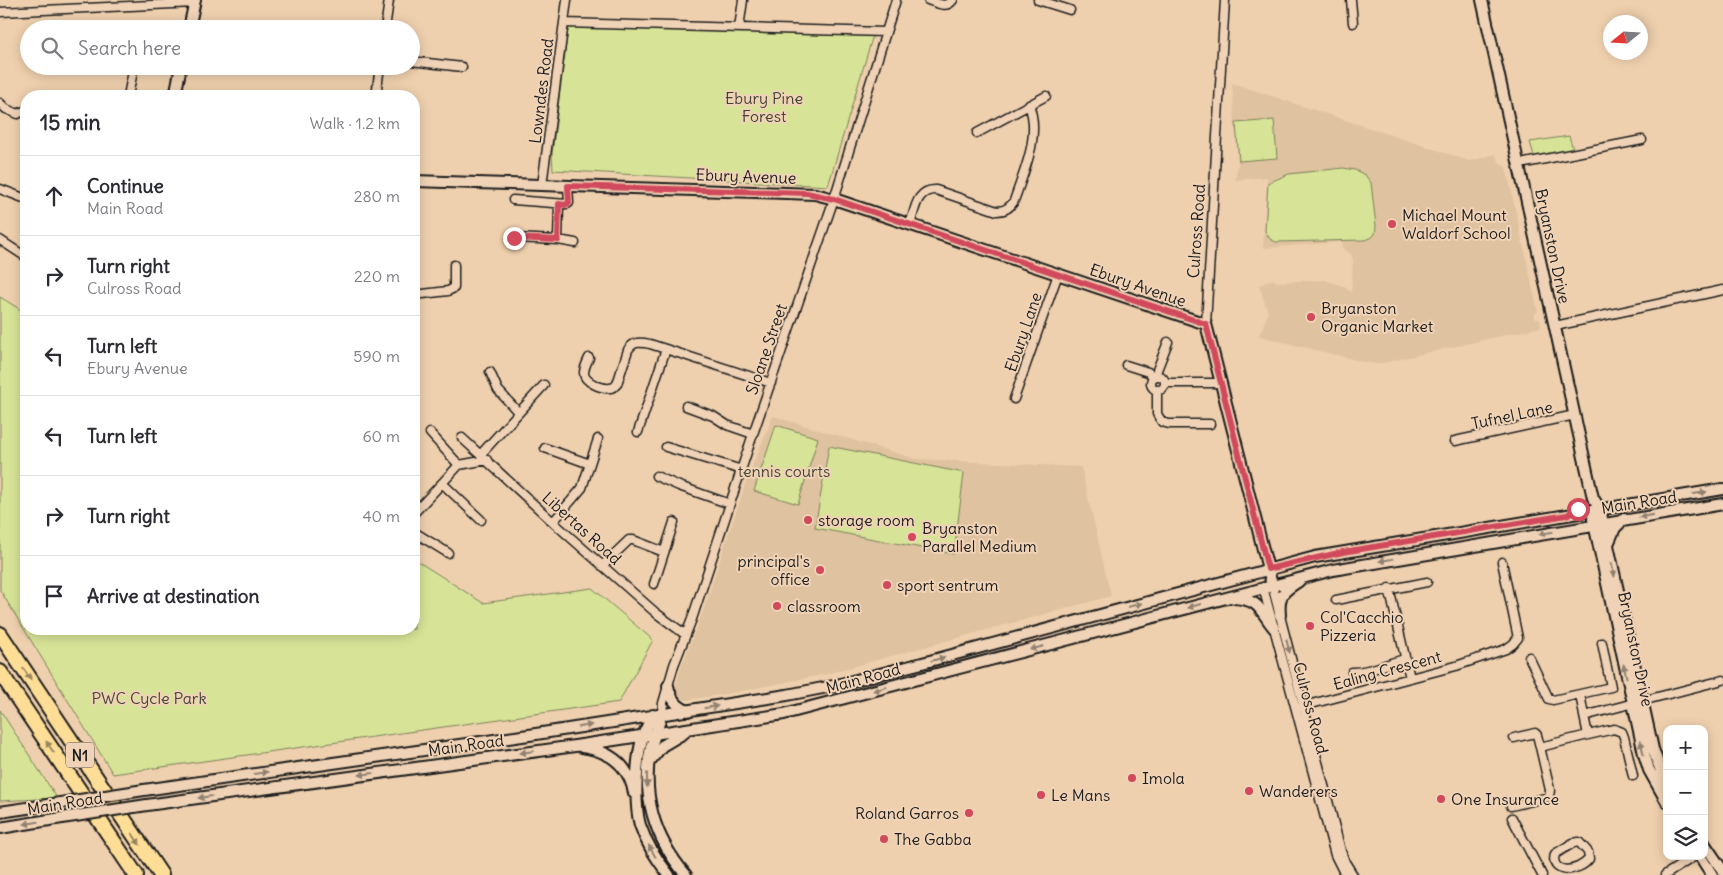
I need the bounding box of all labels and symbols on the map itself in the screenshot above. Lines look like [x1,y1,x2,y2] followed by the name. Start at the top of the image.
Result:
[1603,15,1648,60] north arrow
[525,37,557,145] street label: Lowndes Road
[725,88,803,126] park label: Ebury Pine Forest
[695,164,797,188] street label: Ebury Avenue
[1183,183,1209,279] street label: Culross Road
[1531,187,1575,305] street label: Bryanston Drive
[1402,205,1511,243] place label: Michael Mount Waldorf School
[1386,218,1398,230] marker: Michael Mount Waldorf School
[503,227,526,250] route end
[1087,259,1189,311] street label: Ebury Avenue
[1000,290,1046,374] street label: Ebury Lane
[1321,298,1434,336] place label: Bryanston Organic Market
[741,300,791,397] street label: Sloane Street
[1305,311,1317,323] marker: Bryanston Organic Market
[1469,397,1555,433] street label: Tufnel Lane
[738,461,830,481] park label: tennis courts
[1600,486,1678,518] street label: Main Road
[538,487,626,569] street label: Libertas Road
[1693,489,1709,497] one-way arrow
[1567,498,1590,521] route start
[818,510,915,530] place label: storage room
[1638,512,1654,520] one-way arrow
[802,514,814,526] marker: storage room
[922,518,1037,556] place label: Bryanston Parallel Medium
[1538,529,1554,537] one-way arrow
[906,531,918,543] marker: Bryanston Parallel Medium
[738,551,810,589] place label: principal's office
[1377,557,1393,565] one-way arrow
[1610,563,1618,579] one-way arrow
[814,564,826,576] marker: principal's office
[897,575,998,595] place label: sport sentrum
[881,579,893,591] marker: sport sentrum
[1614,590,1658,708] street label: Bryanston Drive
[787,596,861,616] place label: classroom
[771,600,783,612] marker: classroom
[1128,601,1143,609] one-way arrow
[1186,603,1201,611] one-way arrow
[1320,607,1403,645] place label: Col'Cacchio Pizzeria
[1304,620,1316,632] marker: Col'Cacchio Pizzeria
[1284,638,1292,653] one-way arrow
[1029,644,1044,652] one-way arrow
[1331,646,1444,694] street label: Ealing Crescent
[930,655,945,663] one-way arrow
[824,658,902,698] street label: Main Road
[1289,660,1333,756] street label: Culross Road
[1621,663,1629,679] one-way arrow
[22,668,32,681] one-way arrow
[872,686,887,694] one-way arrow
[91,688,207,708] park label: PWC Cycle Park
[703,703,719,711] one-way arrow
[577,722,593,730] one-way arrow
[427,730,505,760] street label: Main Road
[46,740,55,754] one-way arrow
[1638,740,1646,755] one-way arrow
[66,742,94,768] road number: N1
[518,748,534,756] one-way arrow
[1142,768,1185,788] place label: Imola
[254,769,270,777] one-way arrow
[357,771,373,779] one-way arrow
[1126,772,1138,784] marker: Imola
[643,773,651,789] one-way arrow
[1259,781,1338,801] place label: Wanderers
[1051,785,1110,805] place label: Le Mans
[1243,785,1255,797] marker: Wanderers
[26,787,104,819] street label: Main Road
[1035,789,1047,801] marker: Le Mans
[1451,789,1559,809] place label: One Insurance
[197,793,213,801] one-way arrow
[1435,793,1447,805] marker: One Insurance
[855,803,959,823] place label: Roland Garros
[963,807,975,819] marker: Roland Garros
[23,819,39,827] one-way arrow
[894,829,972,849] place label: The Gabba
[132,832,141,846] one-way arrow
[878,833,890,845] marker: The Gabba
[648,844,657,857] one-way arrow

